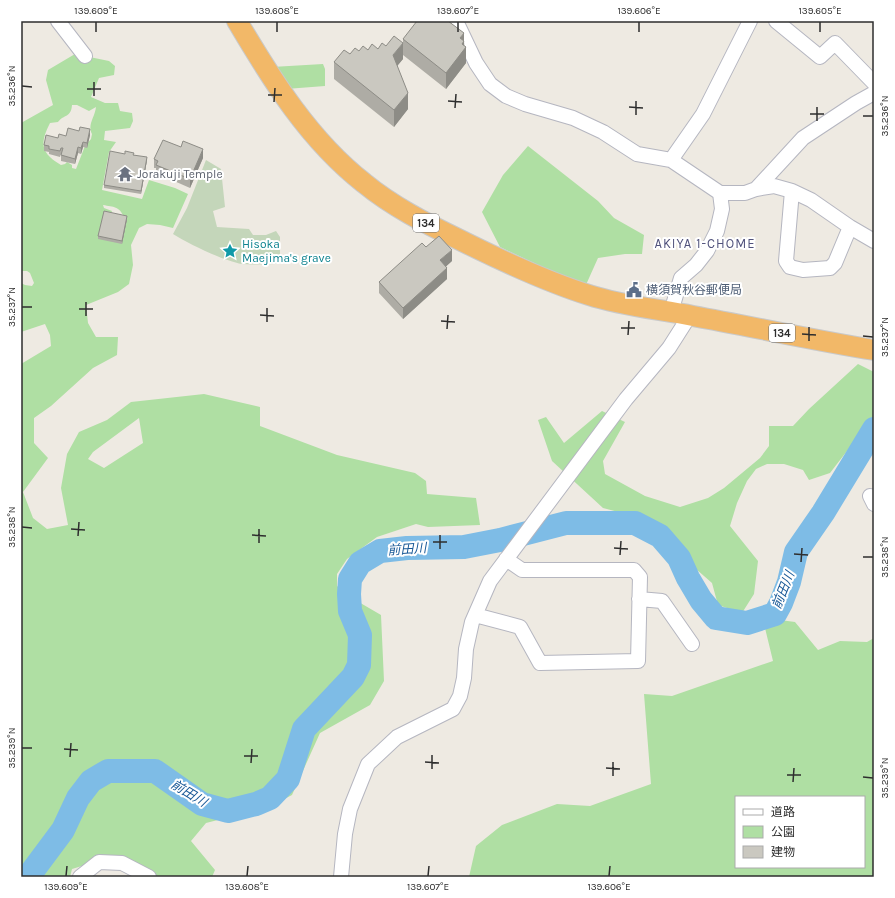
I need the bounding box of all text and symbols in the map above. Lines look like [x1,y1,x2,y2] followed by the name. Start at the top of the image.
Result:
[74,5,118,17] text: 139.609°E
[255,5,299,17] text: 139.608°E
[437,5,479,17] text: 139.607°E
[617,5,661,17] text: 139.606°E
[798,5,842,17] text: 139.605°E
[6,65,18,107] text: 35.236°N
[879,95,891,137] text: 35.236°N
[116,165,134,183] temple icon: Jorakuji Temple
[137,167,223,181] place label: Jorakuji Temple
[413,214,439,232] road number: 134
[655,236,755,251] district label: AKIYA 1-CHOME
[242,237,331,265] place label: Hisoka Maejima's grave
[221,242,239,260] place icon: Hisoka Maejima's grave
[625,281,643,299] public building icon: 横須賀秋谷郵便局
[646,283,742,297] place label: 横須賀秋谷郵便局
[6,287,18,327] text: 35.237°N
[879,317,891,357] text: 35.237°N
[769,324,795,342] road number: 134
[6,506,18,548] text: 35.238°N
[879,536,891,578] text: 35.238°N
[387,540,429,558] water label: 前田川
[769,567,798,611] water label: 前田川
[6,727,18,769] text: 35.239°N
[879,757,891,799] text: 35.239°N
[168,777,211,810] water label: 前田川
[735,796,865,868] legend
[771,805,795,819] text: 道路
[771,825,795,839] text: 公園
[771,845,795,859] text: 建物
[44,881,88,893] text: 139.609°E
[225,881,269,893] text: 139.608°E
[407,881,449,893] text: 139.607°E
[587,881,631,893] text: 139.606°E

